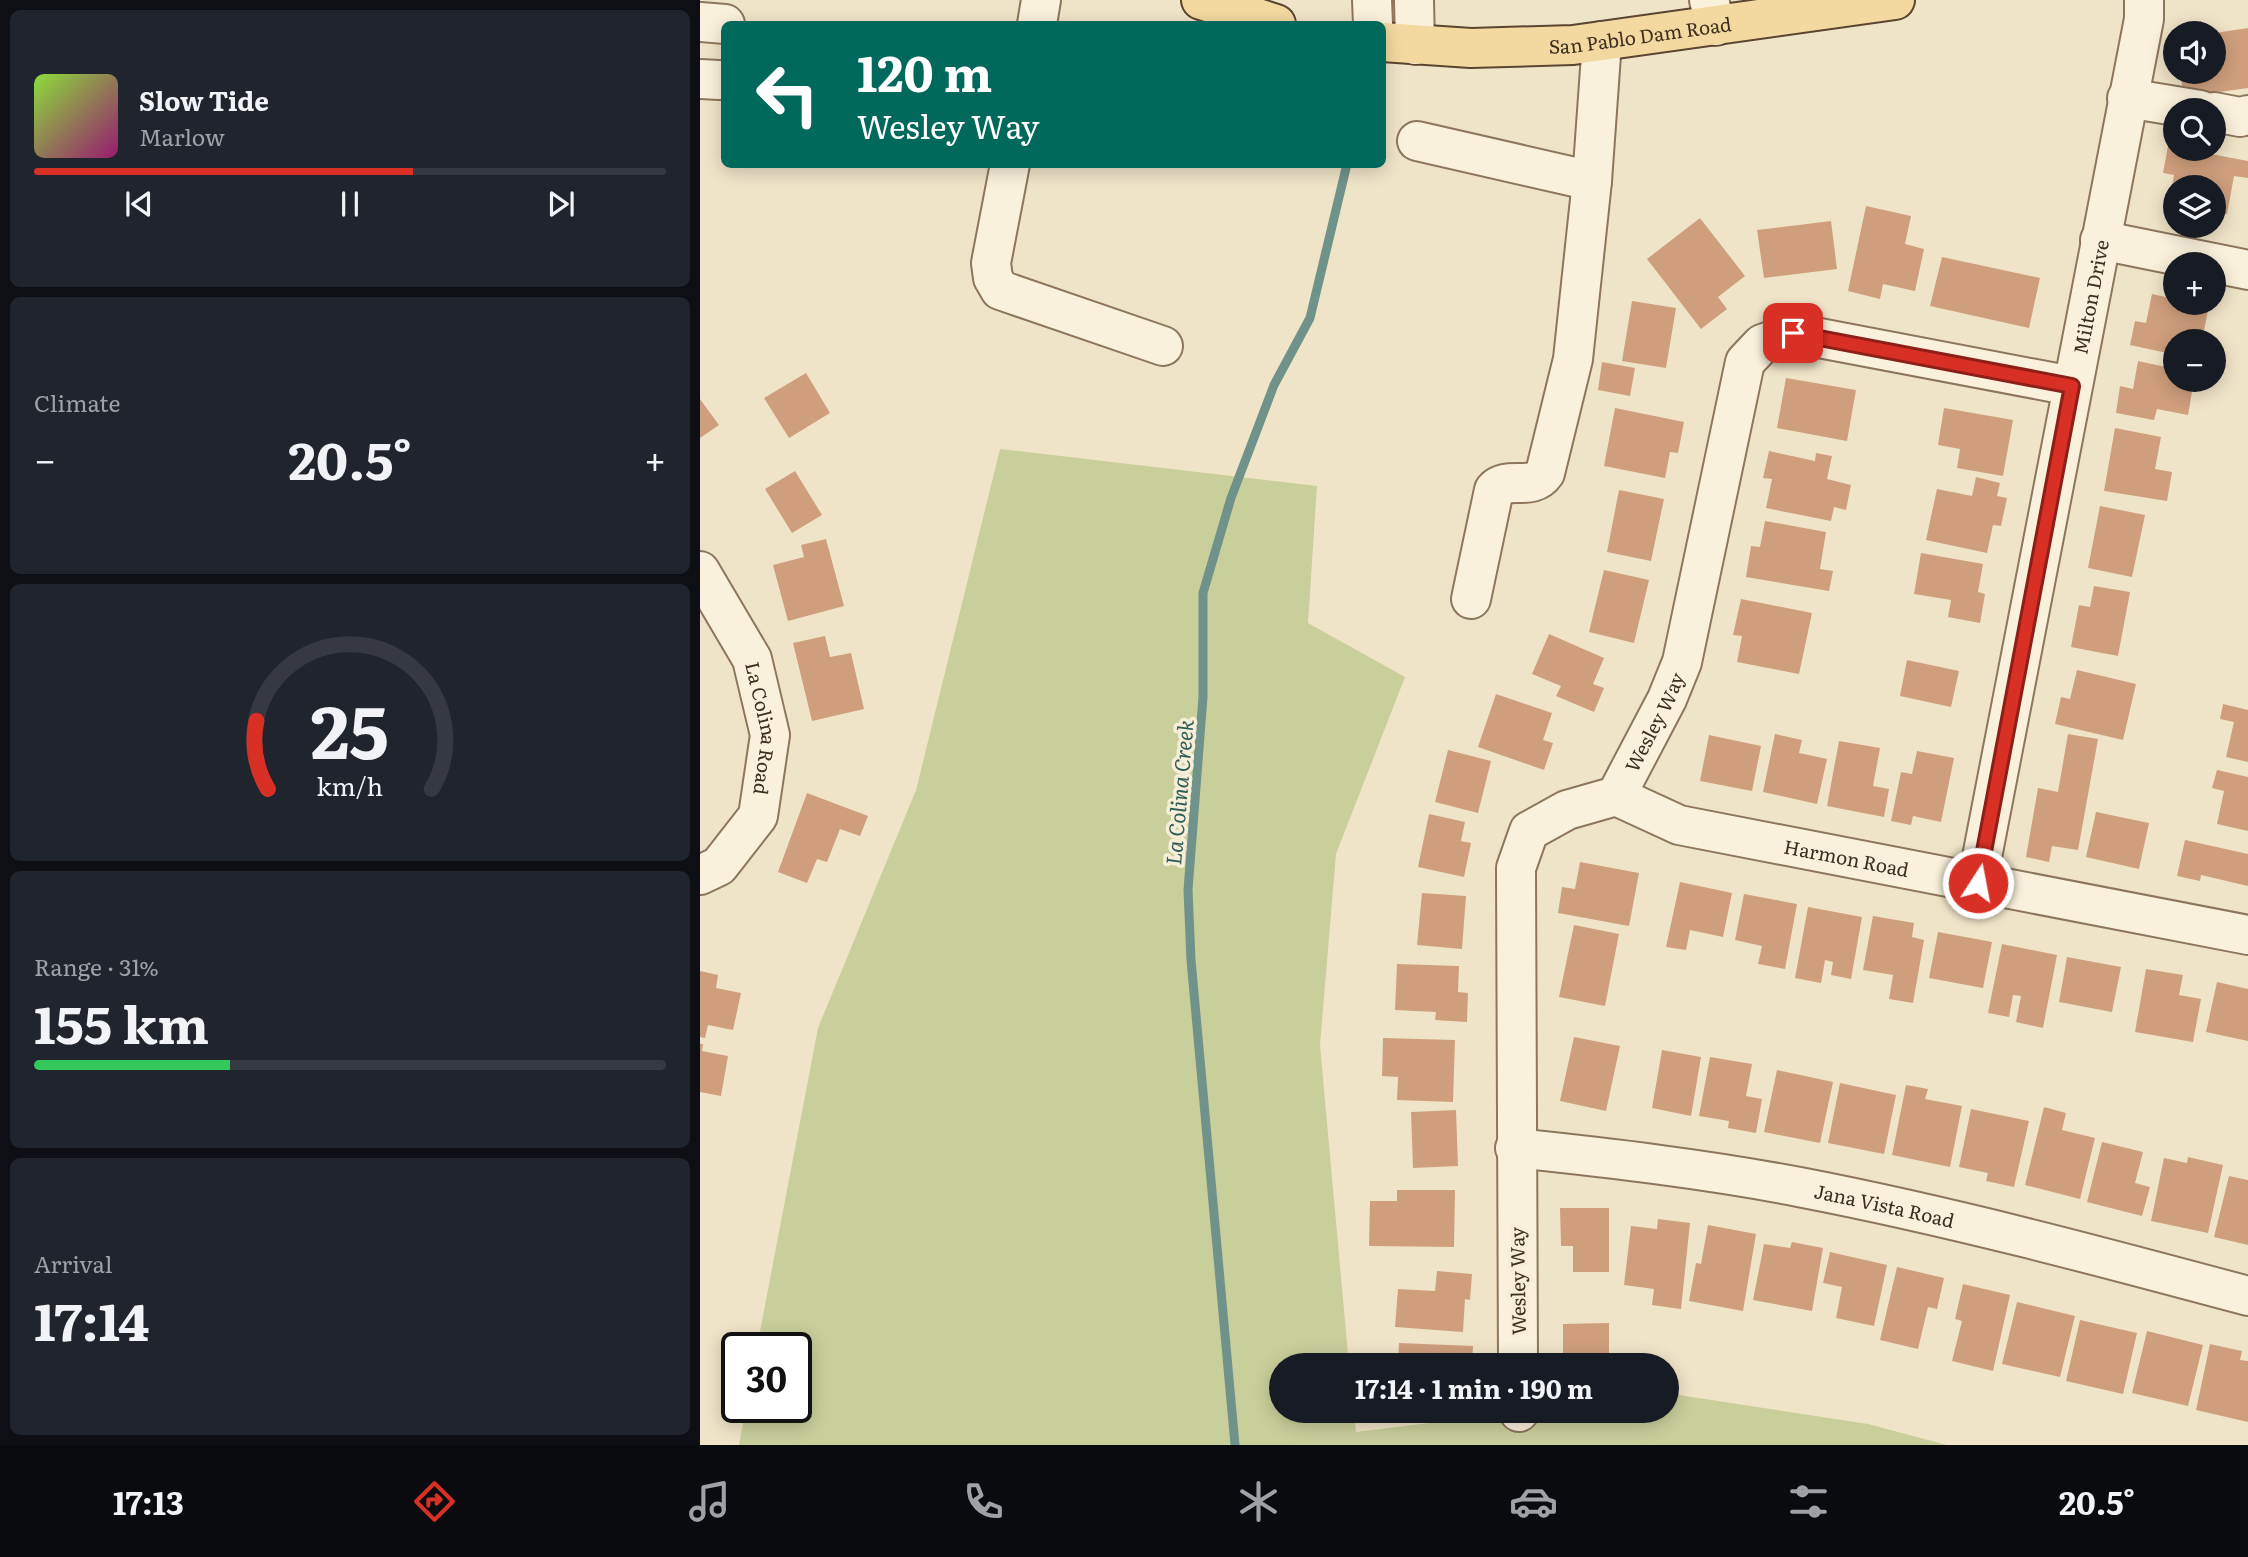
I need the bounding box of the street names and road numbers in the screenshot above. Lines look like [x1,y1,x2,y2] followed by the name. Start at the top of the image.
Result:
[1548,9,1734,60] street label: San Pablo Dam Road
[2066,237,2115,357] street label: Milton Drive
[739,659,784,797] street label: La Colina Road
[1617,668,1691,777] street label: Wesley Way
[1782,832,1912,883] street label: Harmon Road
[1812,1176,1958,1234] street label: Jana Vista Road
[1502,1227,1532,1335] street label: Wesley Way

